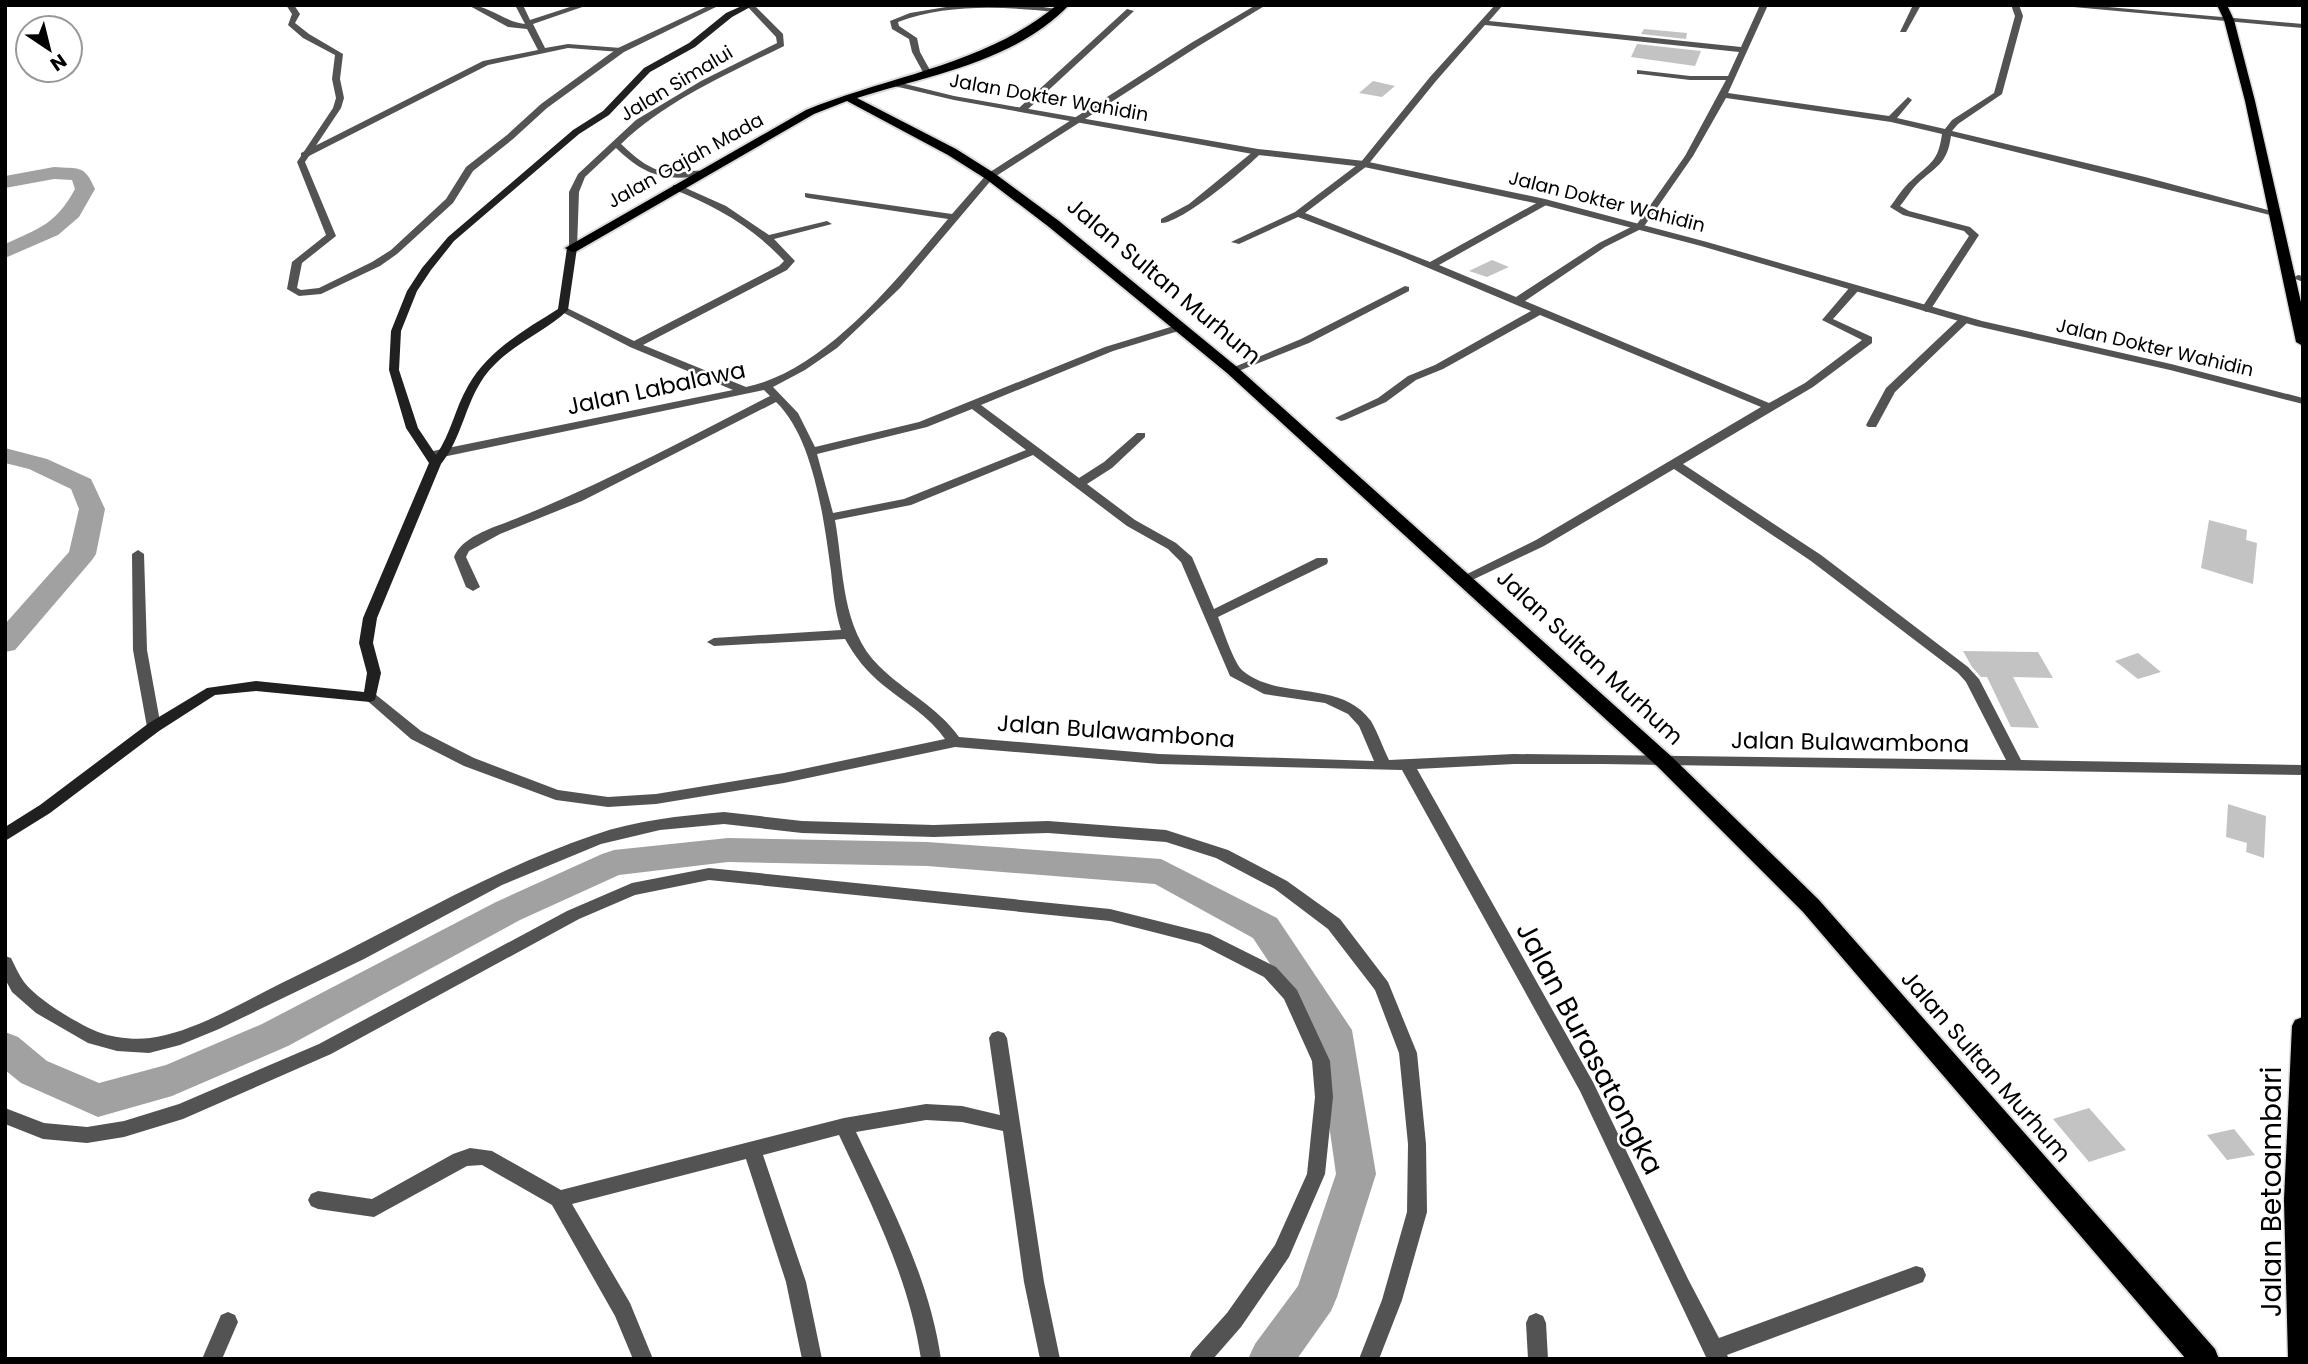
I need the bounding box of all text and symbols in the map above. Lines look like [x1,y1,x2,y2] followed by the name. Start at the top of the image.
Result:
[14,14,84,84] north arrow
[615,39,738,128] street label: Jalan Simalui
[45,47,72,78] text: N
[947,67,1151,128] street label: Jalan Dokter Wahidin
[602,106,768,215] street label: Jalan Gajah Mada
[1506,164,1708,239] street label: Jalan Dokter Wahidin
[1060,190,1268,372] street label: Jalan Sultan Murhum
[2054,312,2256,383] street label: Jalan Dokter Wahidin
[564,353,748,423] street label: Jalan Labalawa
[1490,562,1690,752] street label: Jalan Sultan Murhum
[996,707,1236,755] street label: Jalan Bulawambona
[1731,724,1969,760] street label: Jalan Bulawambona
[1506,915,1673,1182] street label: Jalan Burasatongka
[1894,963,2078,1169] street label: Jalan Sultan Murhum
[2252,1067,2291,1317] street label: Jalan Betoambari

